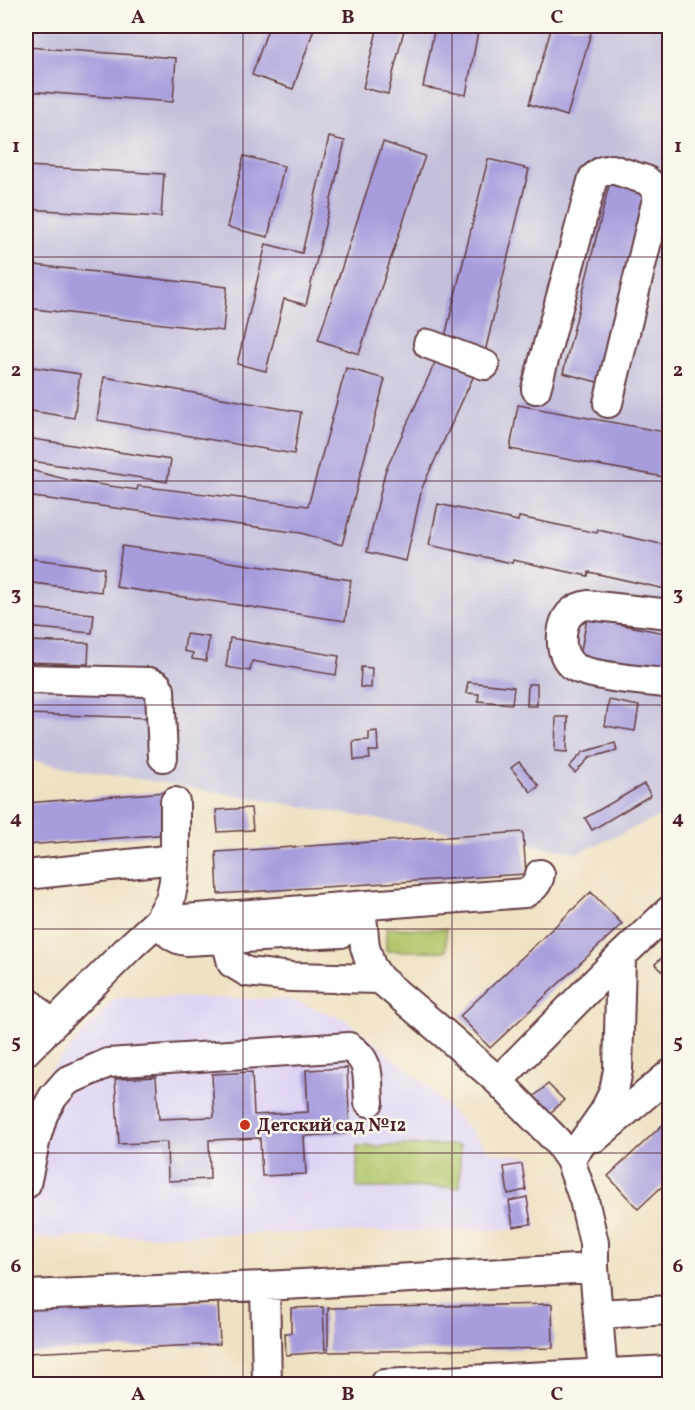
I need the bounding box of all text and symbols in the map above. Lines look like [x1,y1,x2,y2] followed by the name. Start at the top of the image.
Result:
[131,4,145,32] text: A
[341,4,355,32] text: B
[551,4,564,32] text: C
[12,133,20,161] text: 1
[674,133,682,161] text: 1
[11,357,21,385] text: 2
[673,357,683,385] text: 2
[11,581,21,609] text: 3
[673,581,683,609] text: 3
[10,805,22,833] text: 4
[672,805,684,833] text: 4
[11,1029,21,1057] text: 5
[673,1029,683,1057] text: 5
[257,1114,406,1139] place label: Детский сад №12
[238,1118,252,1132] marker: Детский сад №12
[11,1253,22,1281] text: 6
[673,1253,684,1281] text: 6
[131,1381,145,1409] text: A
[341,1381,355,1409] text: B
[551,1381,564,1409] text: C

